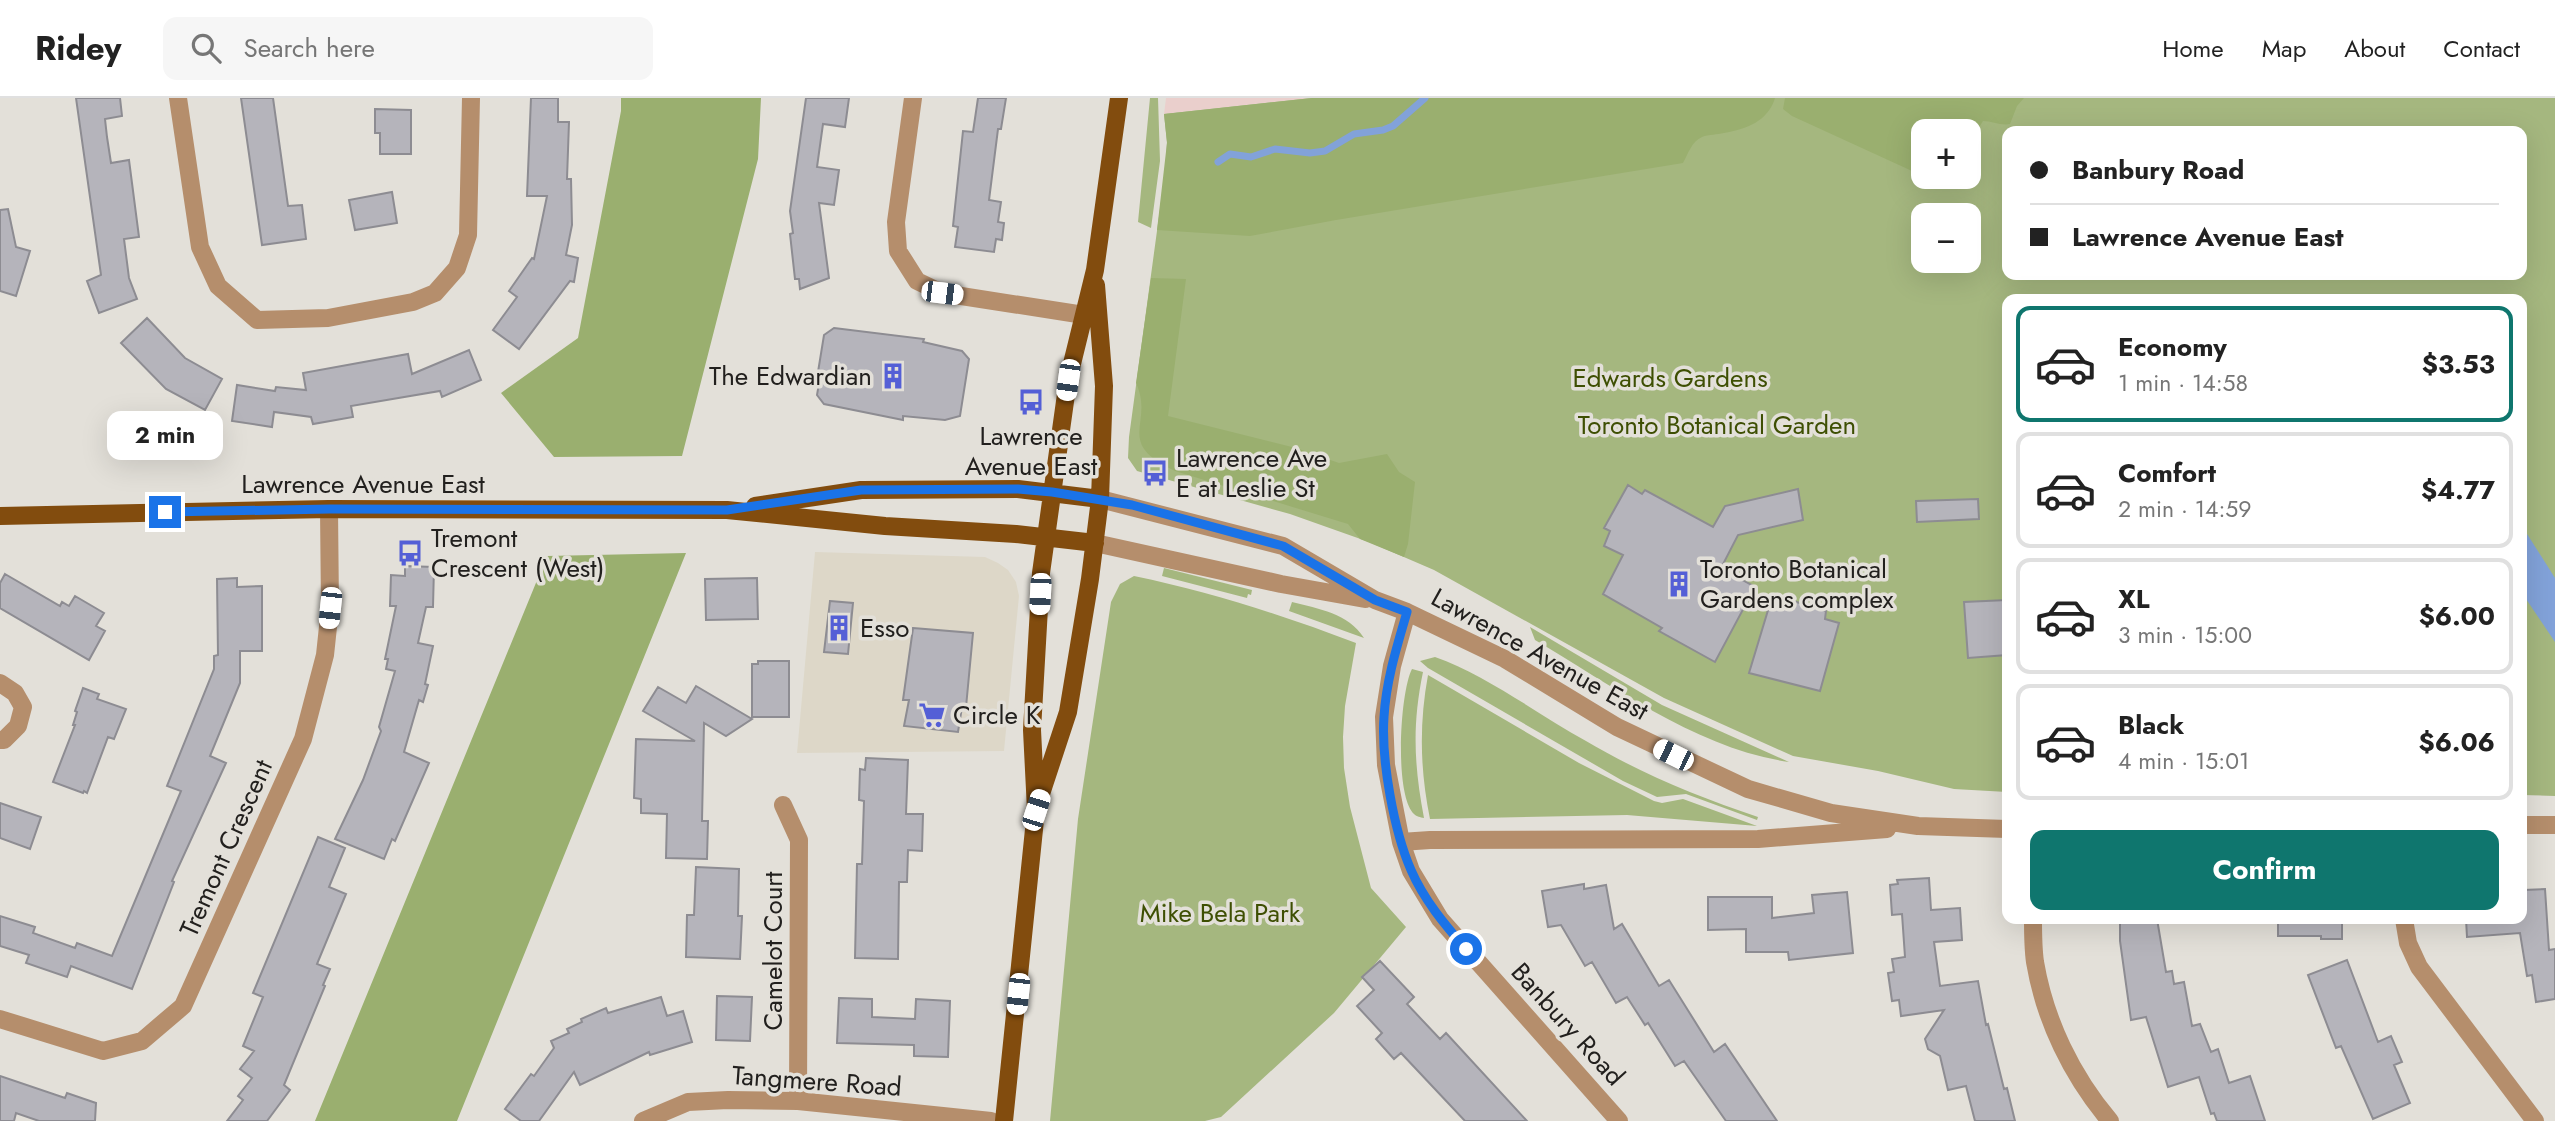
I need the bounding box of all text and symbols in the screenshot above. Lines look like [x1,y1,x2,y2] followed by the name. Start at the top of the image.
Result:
[163,17,653,80] search box
[35,25,121,72] text: Ridey
[187,29,225,67] icon: search
[243,29,375,67] text: Search here
[2162,31,2224,66] text: Home
[2262,31,2306,66] text: Map
[2344,31,2405,66] text: About
[2443,31,2520,66] text: Contact
[1911,119,1981,273] map controls
[1911,119,1981,189] button: +
[2072,151,2244,189] text: Banbury Road
[1911,203,1981,273] button: −
[2072,218,2344,256] text: Lawrence Avenue East
[920,280,965,306] car
[2118,328,2227,366] text: Economy
[2034,333,2097,396] icon: car
[2422,345,2495,383] text: $3.53
[709,357,872,395] place label: The Edwardian
[1055,358,1082,402] car
[1572,359,1768,397] park label: Edwards Gardens
[878,361,908,391] building icon: The Edwardian
[2118,366,2248,400] text: 1 min · 14:58
[1016,387,1046,417] bus stop icon: Lawrence Avenue East
[1578,406,1856,444] park label: Toronto Botanical Garden
[107,410,223,460] callout: 2 min
[965,417,1098,485] place label: Lawrence Avenue East
[135,418,195,452] text: 2 min
[1176,439,1327,507] place label: Lawrence Ave E at Leslie St
[2118,454,2216,492] text: Comfort
[1140,458,1170,488] bus stop icon: Lawrence Ave E at Leslie St
[2034,459,2097,522] icon: car
[241,465,485,503] street label: Lawrence Avenue East
[2421,471,2495,509] text: $4.77
[2118,492,2252,526] text: 2 min · 14:59
[149,496,181,528] route end
[431,519,605,587] place label: Tremont Crescent (West)
[395,538,425,568] bus stop icon: Tremont Crescent (West)
[1700,550,1893,618] place label: Toronto Botanical Gardens complex
[1664,569,1694,599] building icon: Toronto Botanical Gardens complex
[1029,572,1052,616] car
[1424,578,1656,730] street label: Lawrence Avenue East
[2118,580,2150,618] text: XL
[2034,585,2097,648] icon: car
[318,586,343,630] car
[2419,597,2495,635] text: $6.00
[860,609,909,647] place label: Esso
[824,613,854,643] building icon: Esso
[2118,618,2252,652] text: 3 min · 15:00
[953,696,1041,734] place label: Circle K
[917,700,947,730] supermarket icon: Circle K
[2118,706,2184,744] text: Black
[2034,711,2097,774] icon: car
[2418,723,2495,761] text: $6.06
[1650,736,1697,774] car
[2118,744,2249,778] text: 4 min · 15:01
[170,753,282,943] street label: Tremont Crescent
[1020,787,1053,833] car
[2030,830,2499,910] button: Confirm
[754,871,792,1031] street label: Camelot Court
[1140,894,1301,932] park label: Mike Bela Park
[1450,933,1482,965] route start
[1502,954,1634,1094] street label: Banbury Road
[1006,972,1031,1016] car
[731,1056,903,1106] street label: Tangmere Road

